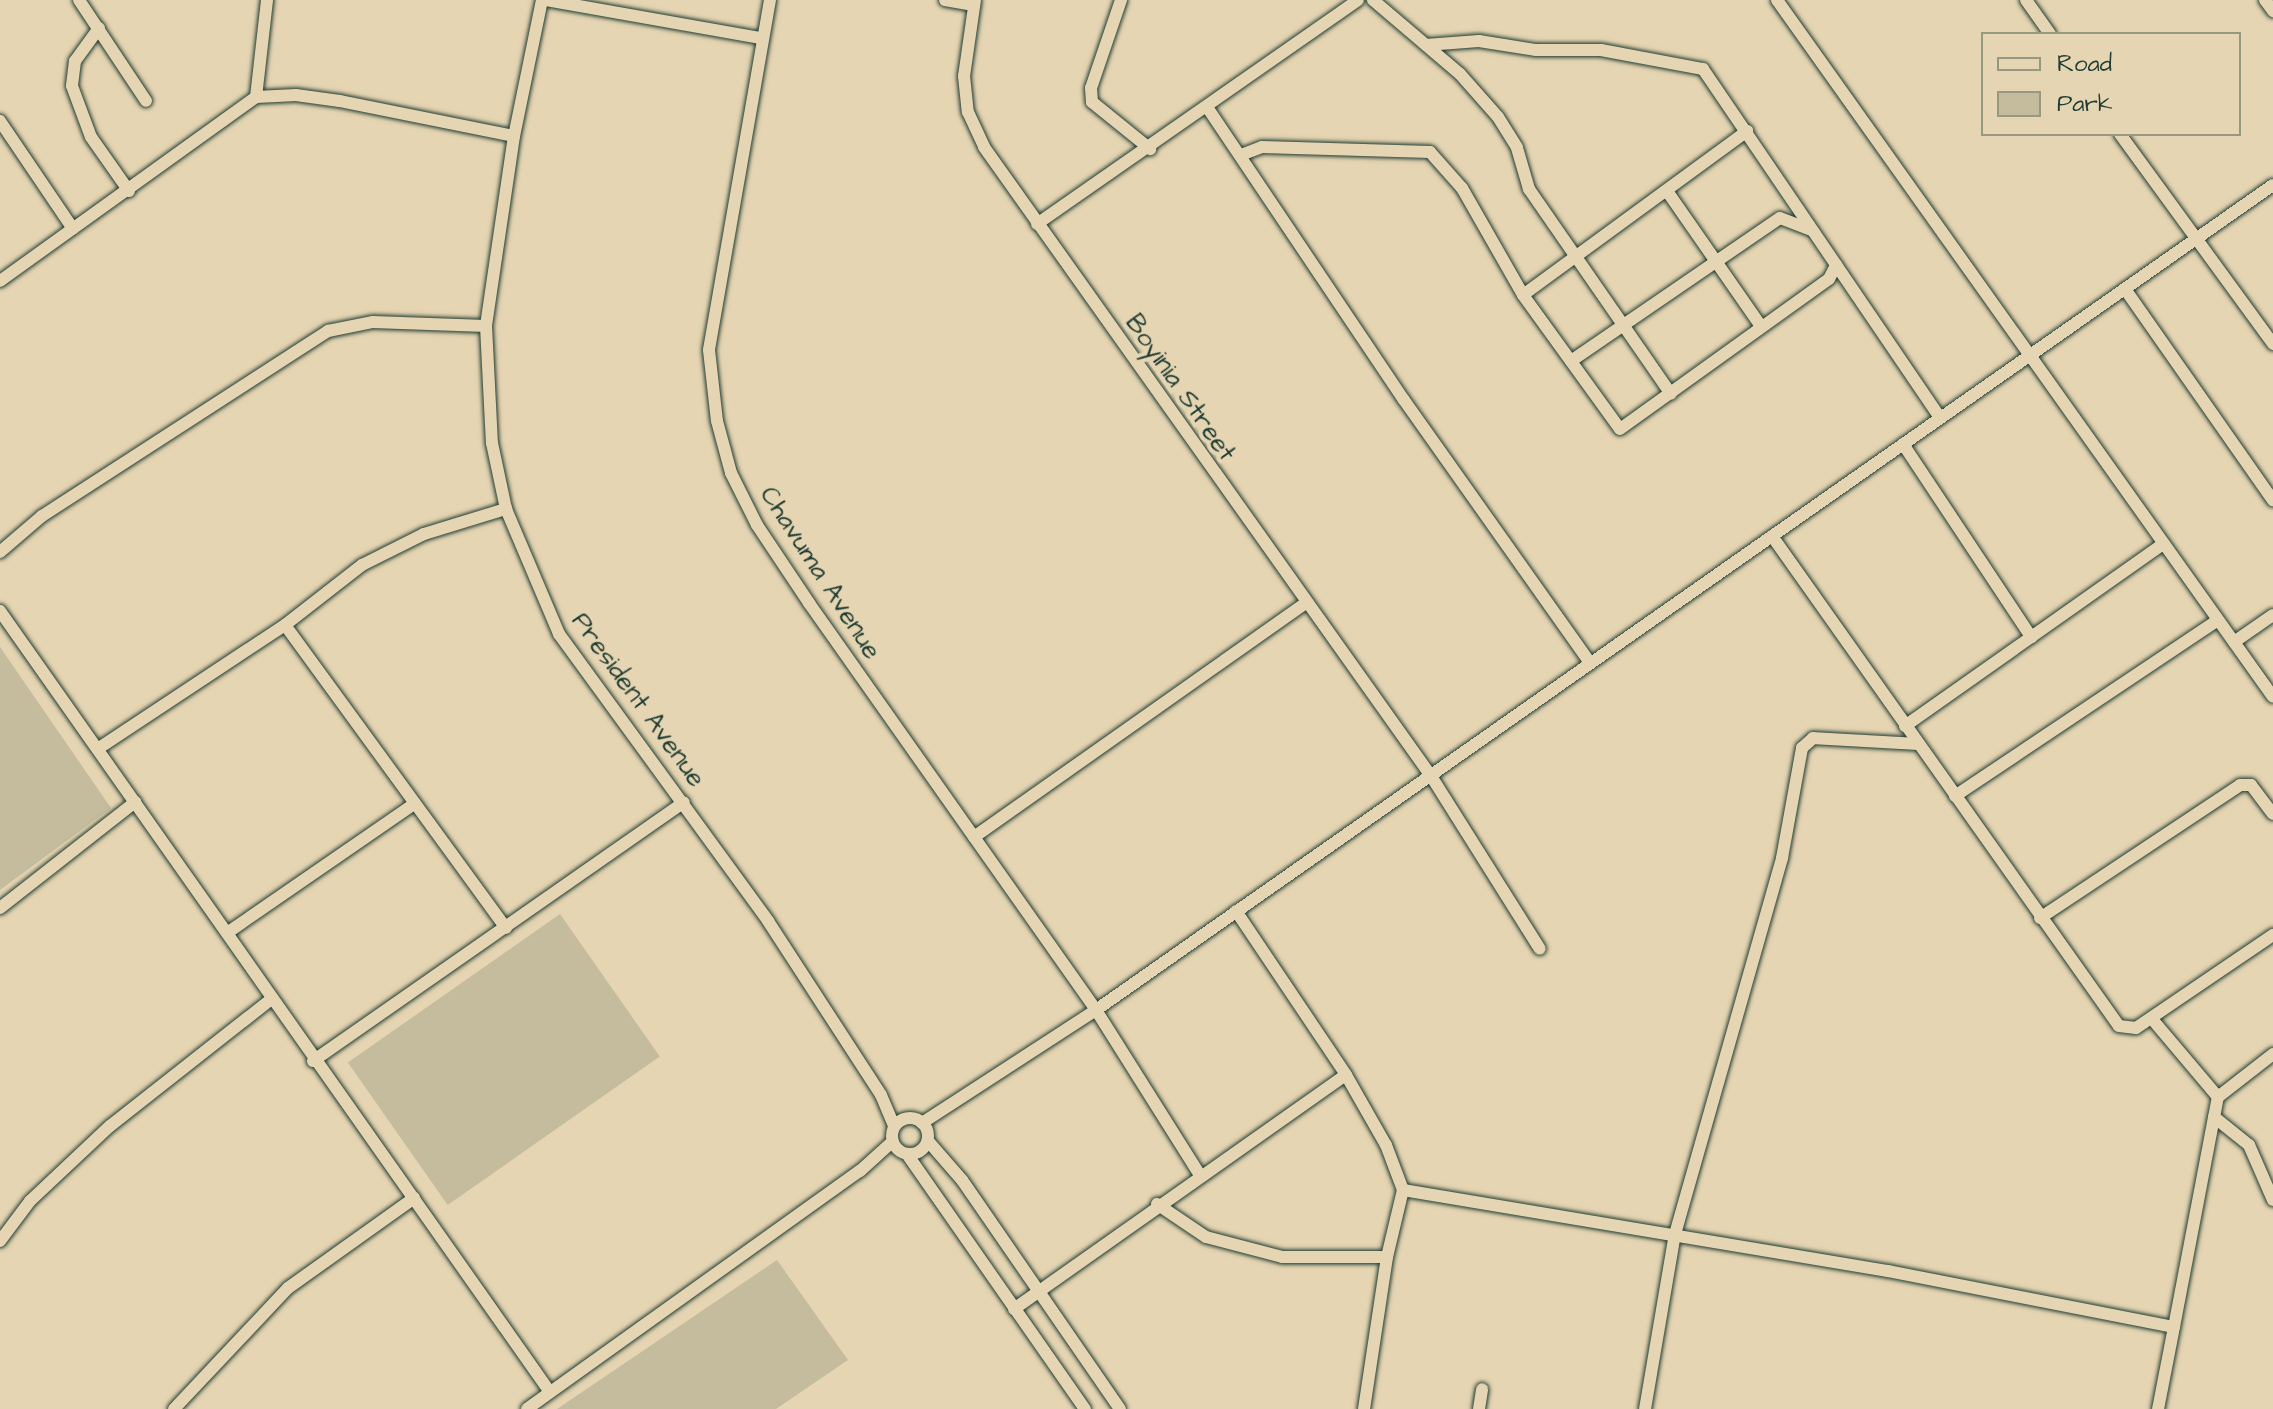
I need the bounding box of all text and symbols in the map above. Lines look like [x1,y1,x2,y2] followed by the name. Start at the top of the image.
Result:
[1981,32,2241,136] legend
[2057,47,2112,81] text: Road
[2057,87,2113,121] text: Park
[1118,309,1242,467] street label: Boyinia Street
[753,481,887,665] street label: Chavuma Avenue
[564,607,712,793] street label: President Avenue

